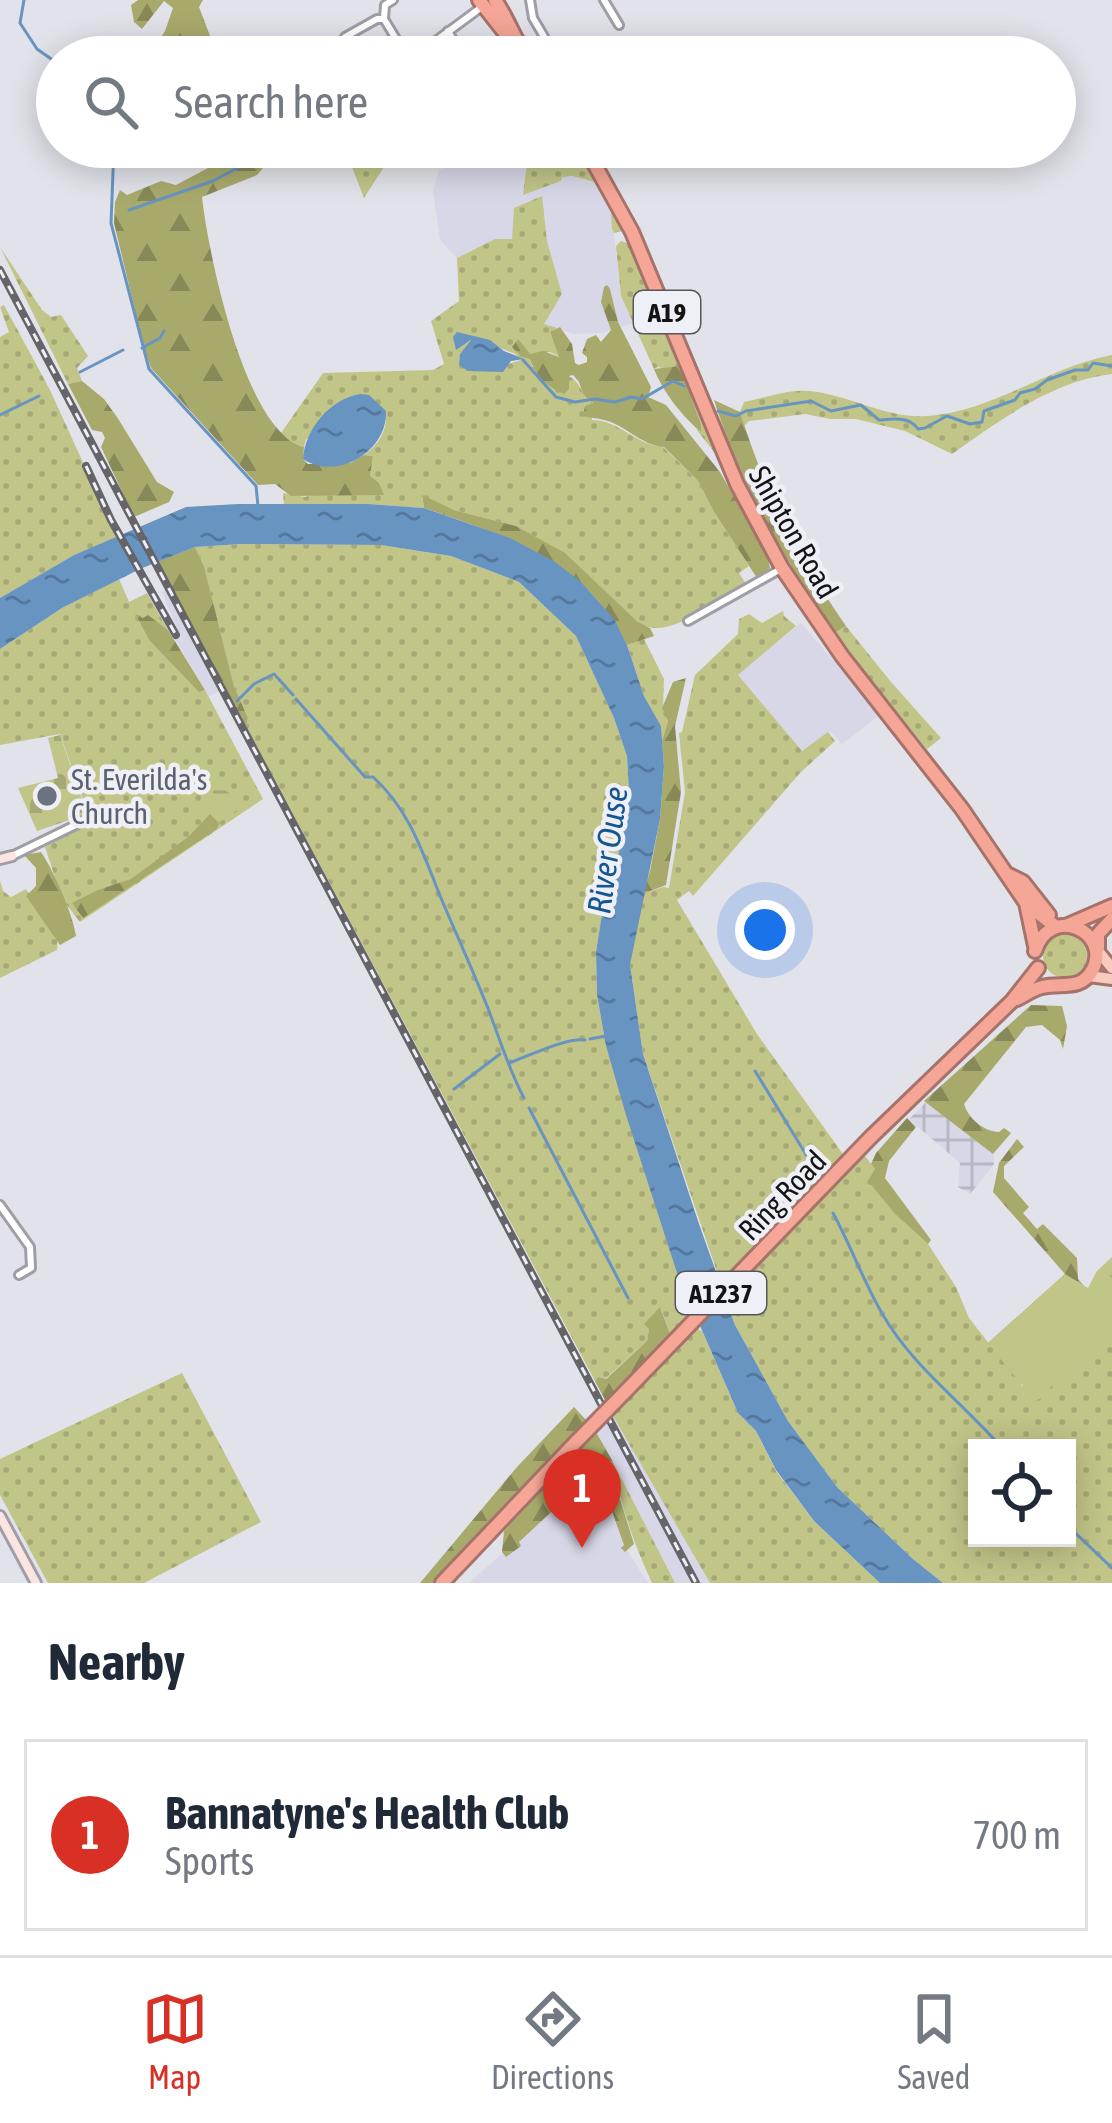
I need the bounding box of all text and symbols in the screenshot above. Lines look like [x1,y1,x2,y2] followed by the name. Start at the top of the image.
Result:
[36,36,1076,168] search box
[78,69,144,135] icon: search
[174,76,368,128] text: Search here
[634,291,700,333] road number: A19
[743,460,845,604] street label: Shipton Road
[71,762,207,830] place label: St. Everilda's Church
[34,783,60,809] marker: St. Everilda's Church
[579,784,635,916] water label: River Ouse
[735,900,795,960] your location
[731,1143,833,1247] street label: Ring Road
[676,1272,766,1314] road number: A1237
[968,1439,1076,1547] map controls
[968,1439,1076,1547] button: locate
[543,1449,621,1548] pin: 1
[48,1632,185,1691] text: Nearby
[165,1787,569,1839] text: Bannatyne's Health Club
[81,1813,99,1857] text: 1
[973,1813,1061,1857] text: 700 m
[165,1839,254,1883] text: Sports
[142,1986,208,2096] tab: Map
[491,1986,614,2096] tab: Directions
[897,1986,970,2096] tab: Saved

